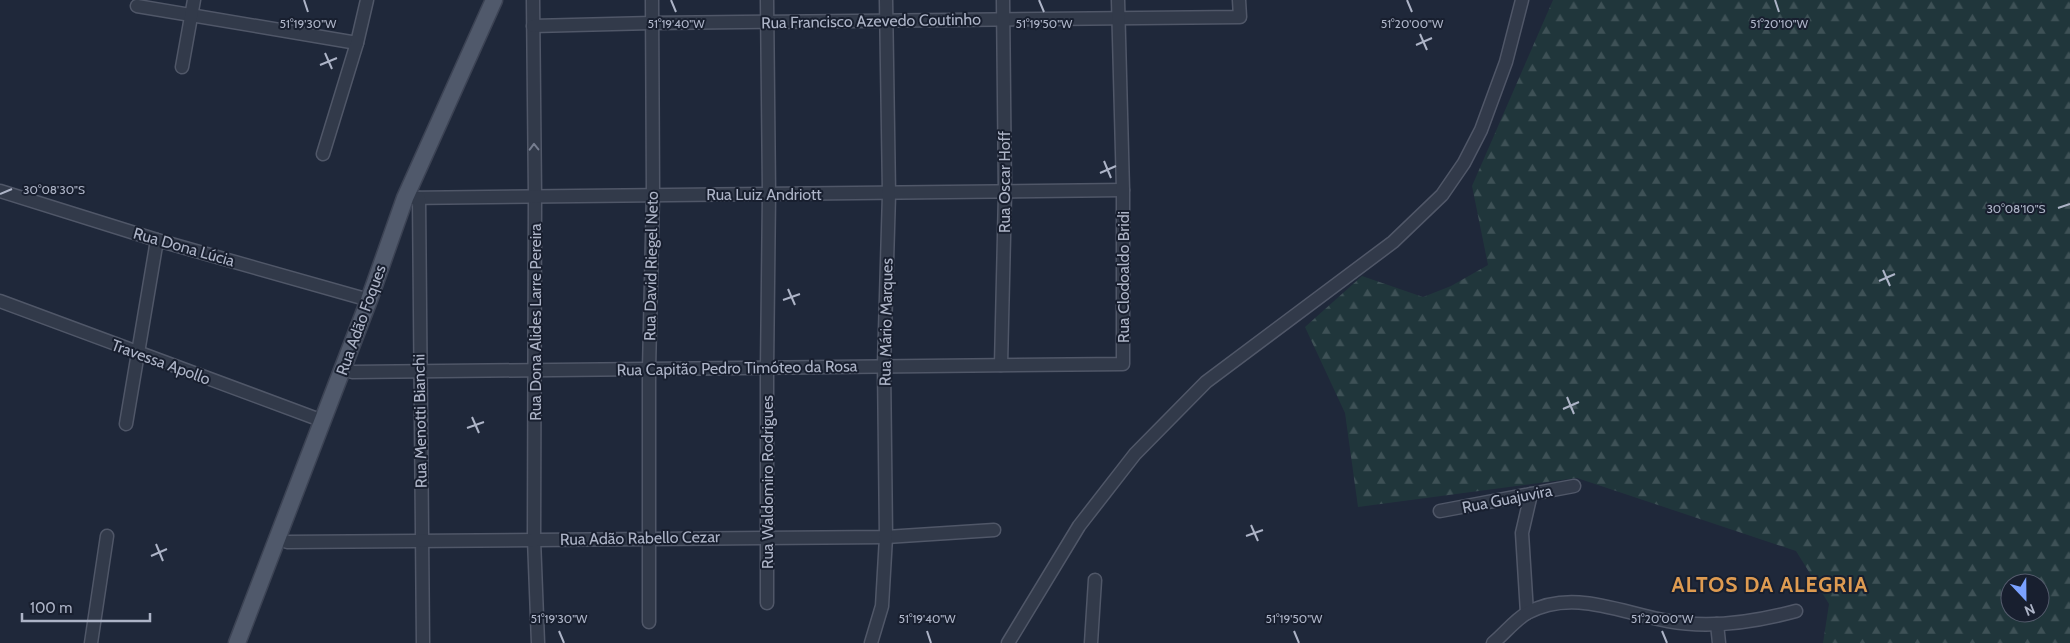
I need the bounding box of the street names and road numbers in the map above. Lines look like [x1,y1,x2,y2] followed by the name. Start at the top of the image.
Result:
[761,10,981,32] street label: Rua Francisco Azevedo Coutinho
[995,130,1014,233] street label: Rua Oscar Hoff
[706,185,822,204] street label: Rua Luiz Andriott
[640,191,662,341] street label: Rua David Riegel Neto
[1114,211,1133,343] street label: Rua Clodoaldo Bridi
[131,223,237,271] street label: Rua Dona Lúcia
[526,223,545,421] street label: Rua Dona Alides Larre Pereira
[875,257,897,386] street label: Rua Mário Marques
[332,262,390,378] street label: Rua Adão Foques
[109,335,213,389] street label: Travessa Apollo
[409,354,431,488] street label: Rua Menotti Bianchi
[616,356,858,380] street label: Rua Capitão Pedro Timóteo da Rosa
[758,395,777,569] street label: Rua Waldomiro Rodrigues
[1460,481,1554,517] street label: Rua Guajuvira
[560,527,721,549] street label: Rua Adão Rabello Cezar

